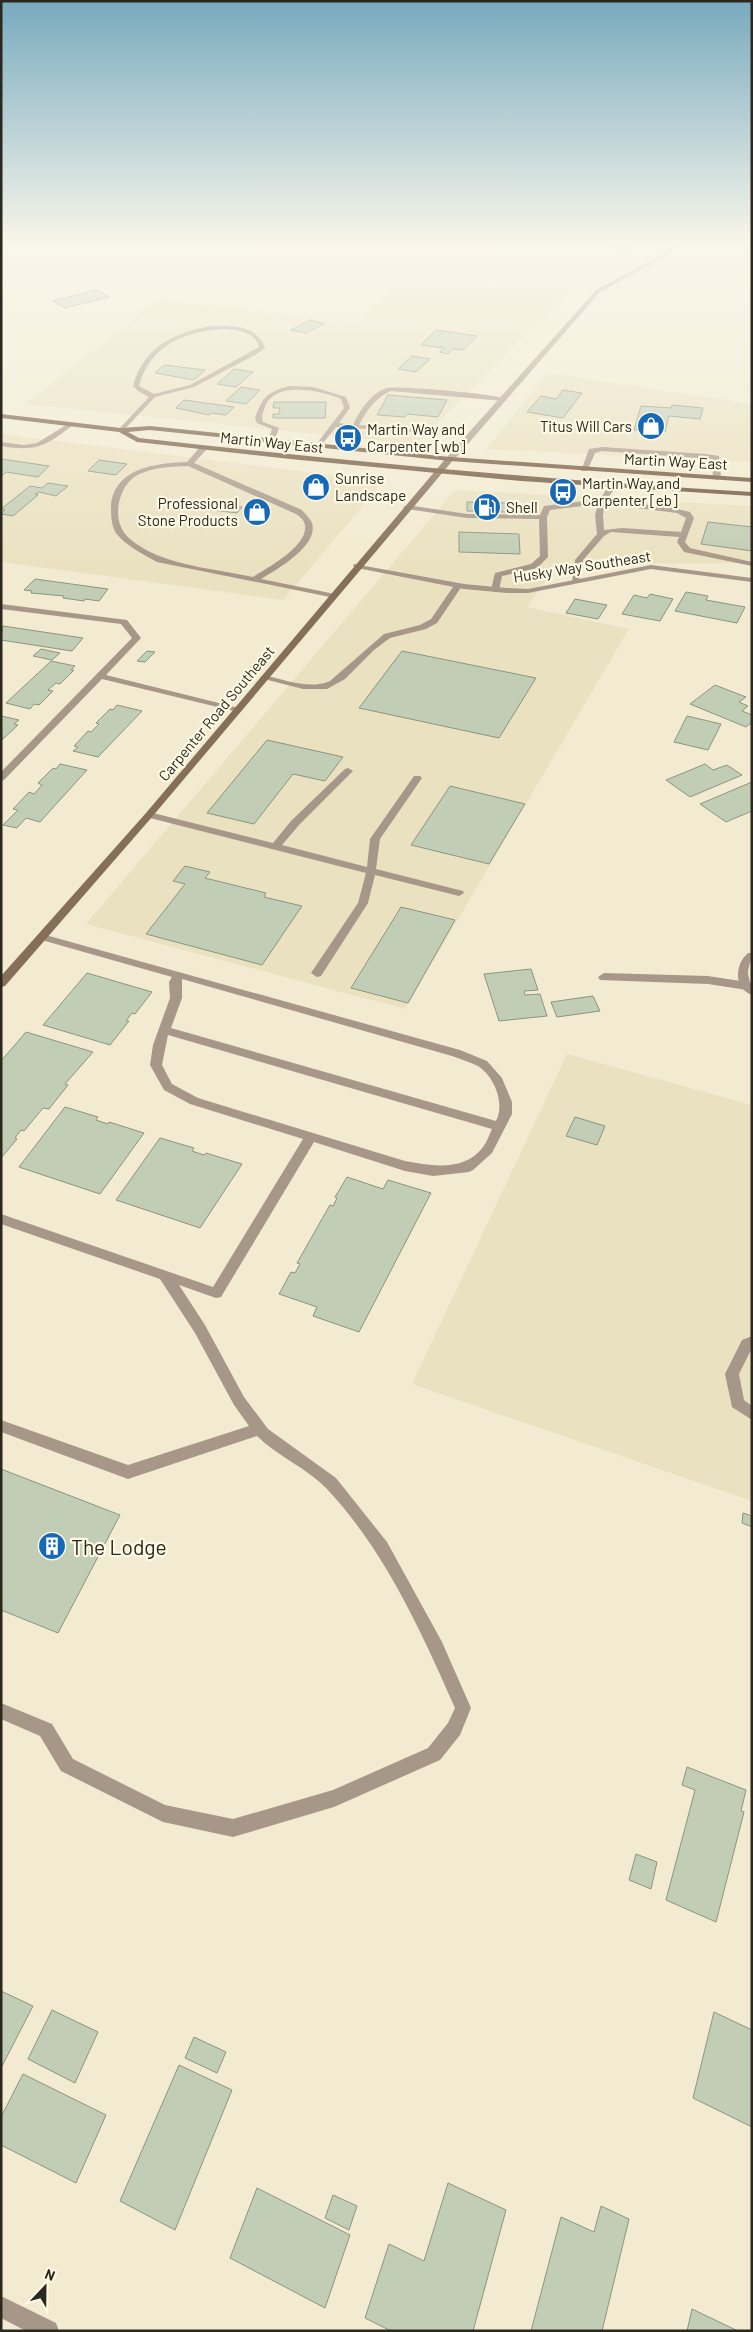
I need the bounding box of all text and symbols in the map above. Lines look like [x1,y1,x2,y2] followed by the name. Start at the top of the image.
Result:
[636,411,666,441] shop icon: Titus Will Cars
[540,417,632,435] place label: Titus Will Cars
[367,420,466,455] place label: Martin Way and Carpenter [wb]
[333,423,363,453] bus stop icon: Martin Way and Carpenter [wb]
[219,428,325,456] street label: Martin Way East
[624,449,728,473] street label: Martin Way East
[335,469,406,504] place label: Sunrise Landscape
[301,472,331,502] shop icon: Sunrise Landscape
[582,474,680,509] place label: Martin Way and Carpenter [eb]
[548,477,578,507] bus stop icon: Martin Way and Carpenter [eb]
[472,492,502,522] fuel station icon: Shell
[138,494,238,529] place label: Professional Stone Products
[242,497,272,527] shop icon: Professional Stone Products
[506,498,538,516] place label: Shell
[512,546,652,586] street label: Husky Way Southeast
[154,642,278,784] street label: Carpenter Road Southeast
[37,1531,67,1561] building icon: The Lodge
[71,1534,167,1559] place label: The Lodge
[20,2262,70,2312] north arrow
[43,2265,58,2284] text: N

